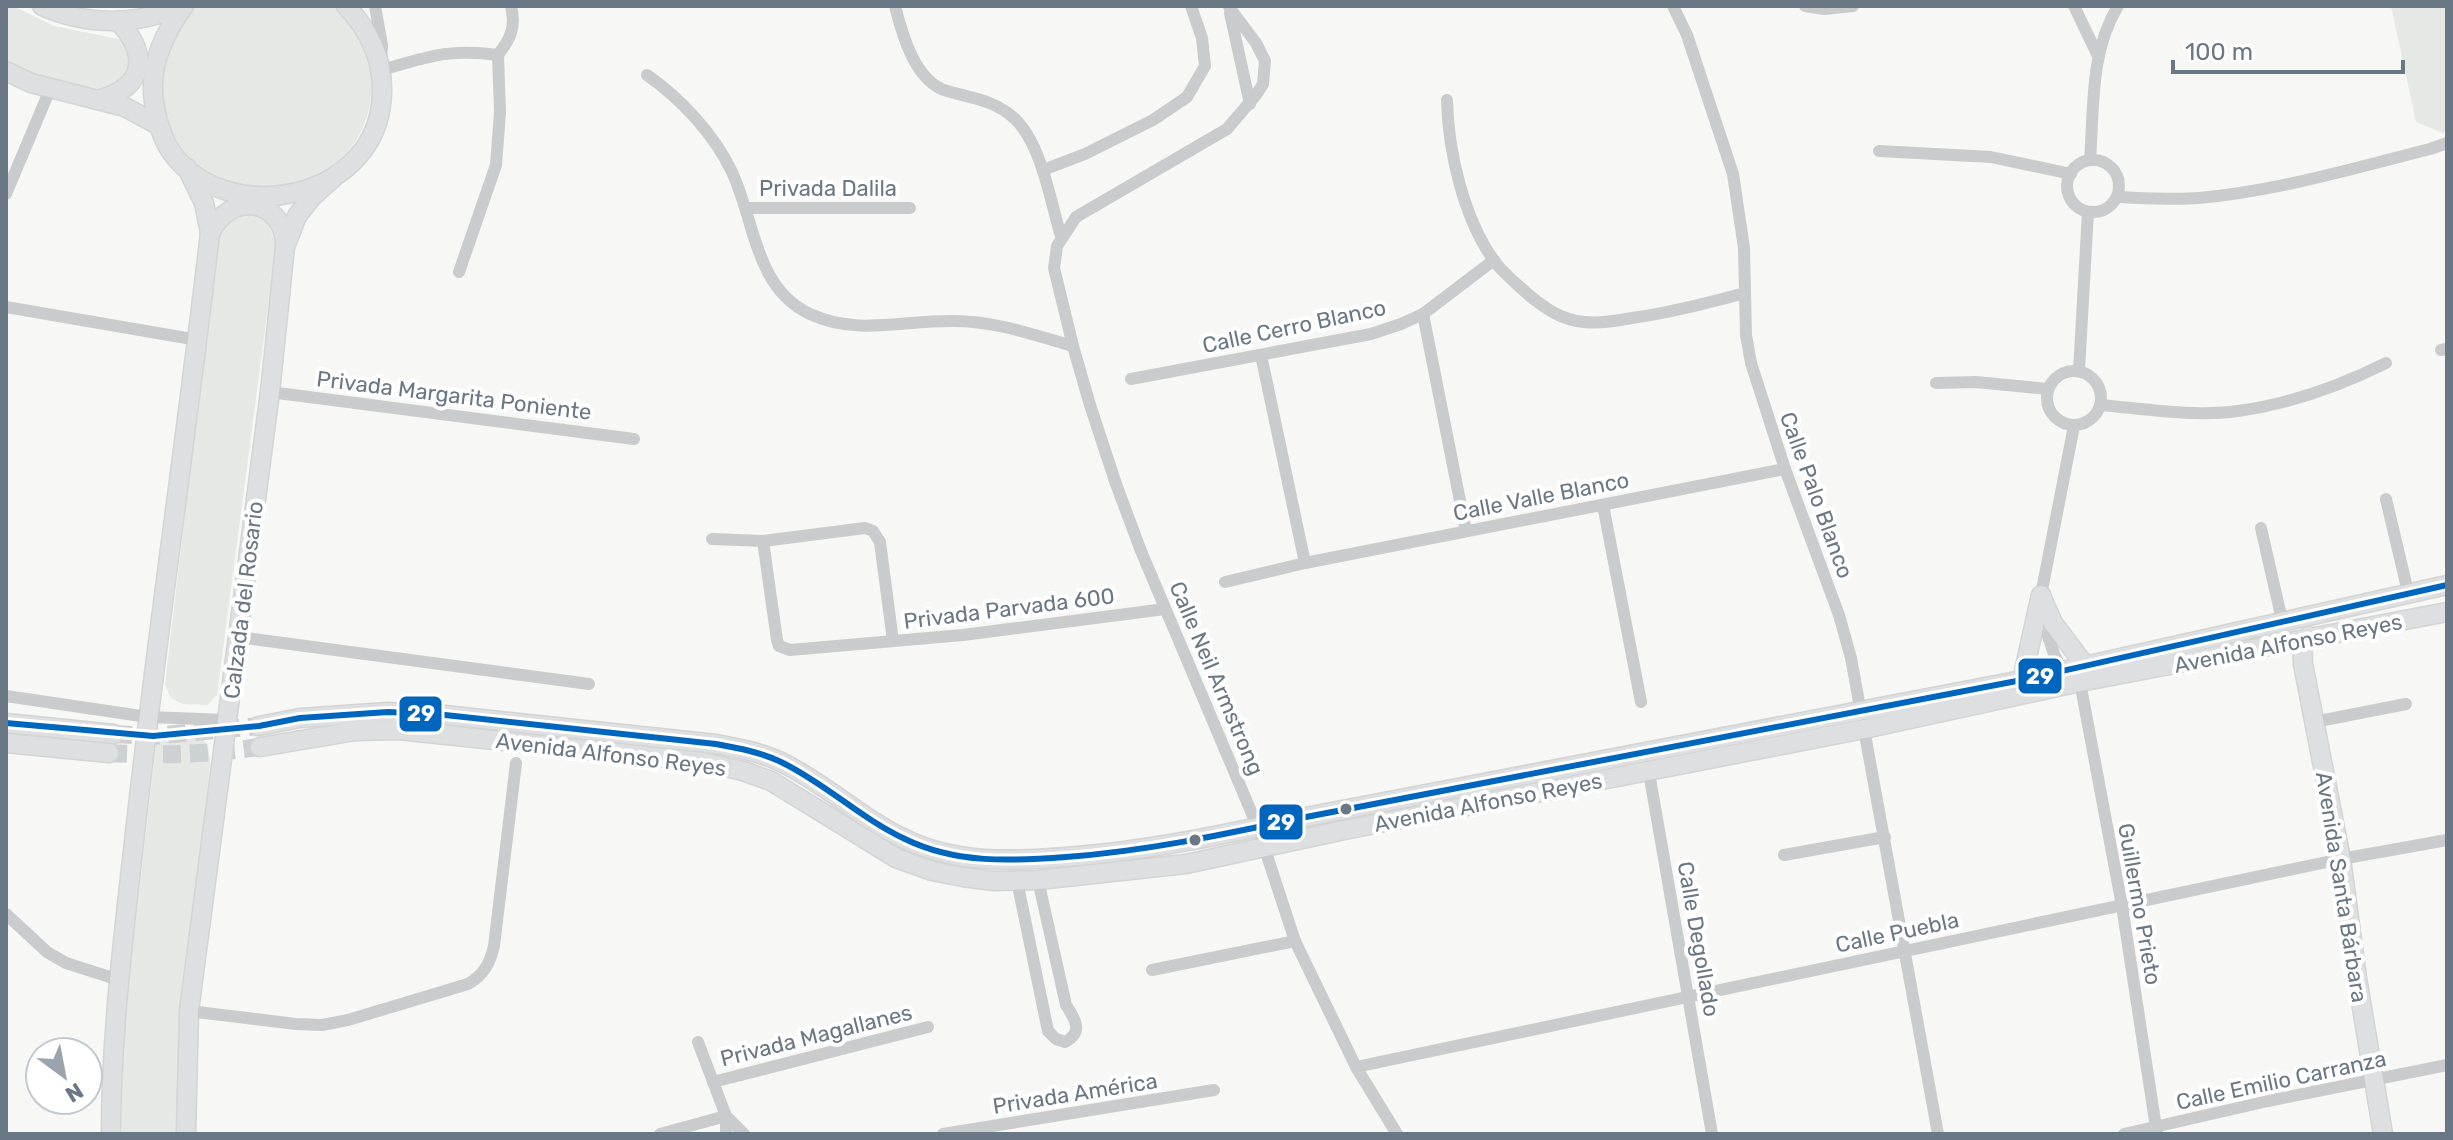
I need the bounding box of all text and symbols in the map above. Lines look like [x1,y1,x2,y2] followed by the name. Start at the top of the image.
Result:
[2173,24,2403,74] scale bar
[2185,38,2253,66] text: 100 m
[759,175,897,202] street label: Privada Dalila
[1200,294,1388,359] street label: Calle Cerro Blanco
[315,365,593,426] street label: Privada Margarita Poniente
[1774,408,1859,582] street label: Calle Palo Blanco
[1451,466,1631,527] street label: Calle Valle Blanco
[218,500,269,700] street label: Calzada del Rosario
[1163,577,1270,779] street label: Calle Neil Armstrong
[902,582,1116,635] street label: Privada Parvada 600
[2172,608,2404,679] street label: Avenida Alfonso Reyes
[2017,657,2063,695] line badge: 29
[2026,663,2054,690] text: 29
[398,695,443,733] line badge: 29
[407,700,435,727] text: 29
[494,727,728,782] street label: Avenida Alfonso Reyes
[1372,767,1604,838] street label: Avenida Alfonso Reyes
[2310,770,2373,1004] street label: Avenida Santa Bárbara
[1338,801,1354,817] unlabelled marker
[1258,803,1304,841] line badge: 29
[1267,809,1295,836] text: 29
[2112,821,2167,987] street label: Guillermo Prieto
[1187,832,1203,848] unlabelled marker
[1672,859,1725,1019] street label: Calle Degollado
[1833,906,1961,959] street label: Calle Puebla
[717,999,915,1072] street label: Privada Magallanes
[24,1036,104,1116] north arrow
[2174,1045,2389,1116] street label: Calle Emilio Carranza
[991,1067,1159,1120] street label: Privada América
[60,1077,88,1108] text: N

